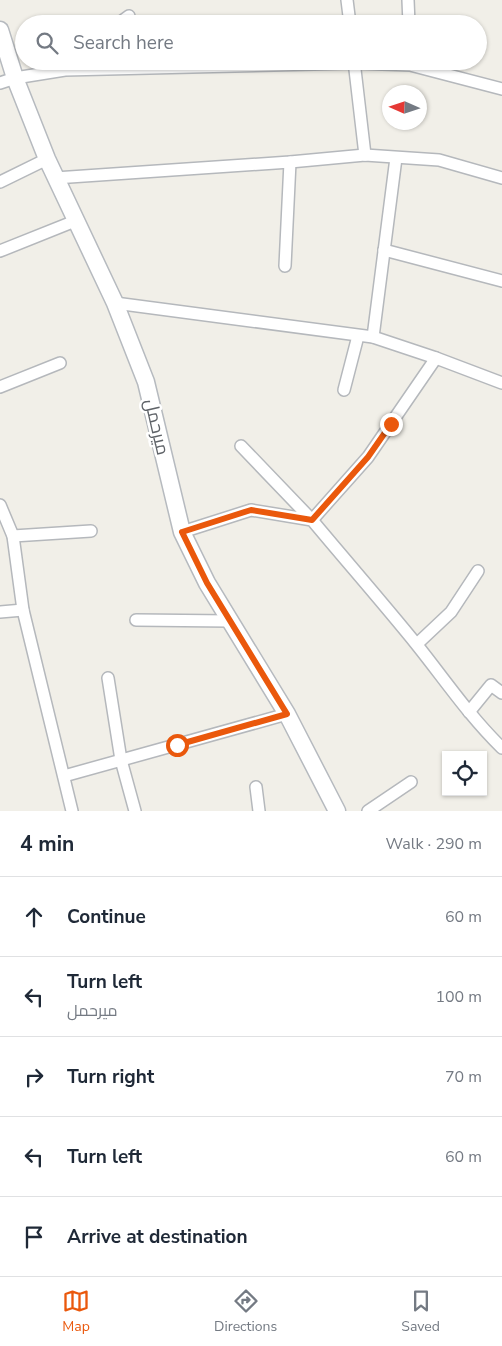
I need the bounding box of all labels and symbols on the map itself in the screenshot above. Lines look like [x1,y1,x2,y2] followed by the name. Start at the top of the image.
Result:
[382,85,427,130] north arrow
[139,397,175,457] street label: میرحمل
[380,413,403,436] route end
[166,734,189,757] route start

